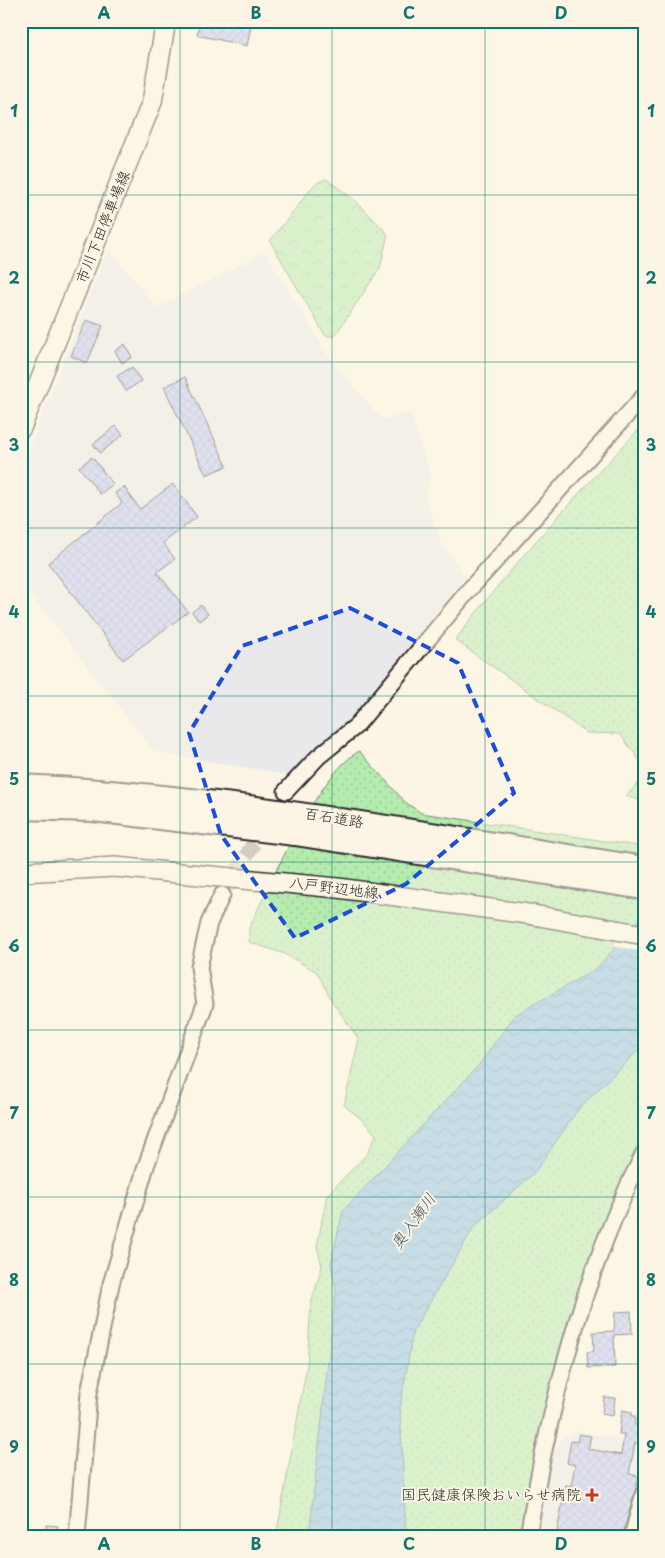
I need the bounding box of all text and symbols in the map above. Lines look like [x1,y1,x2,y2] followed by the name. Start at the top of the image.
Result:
[98,0,111,24] text: A
[251,0,262,24] text: B
[403,0,415,24] text: C
[555,0,567,24] text: D
[10,98,18,122] text: 1
[647,98,655,122] text: 1
[68,166,135,286] street label: 市川下田停車場線
[8,265,20,289] text: 2
[645,265,657,289] text: 2
[9,432,19,456] text: 3
[646,432,656,456] text: 3
[9,599,20,623] text: 4
[646,599,657,623] text: 4
[9,766,19,790] text: 5
[646,766,656,790] text: 5
[303,800,366,833] street label: 百石道路
[288,870,380,903] street label: 八戸野辺地線
[8,933,20,957] text: 6
[645,933,657,957] text: 6
[9,1100,19,1124] text: 7
[646,1100,656,1124] text: 7
[384,1187,441,1253] water label: 奥入瀬川
[9,1267,19,1291] text: 8
[646,1267,656,1291] text: 8
[9,1434,19,1458] text: 9
[646,1434,656,1458] text: 9
[401,1482,581,1505] place label: 国民健康保険おいらせ病院
[585,1488,599,1502] marker: 国民健康保険おいらせ病院
[98,1531,111,1555] text: A
[251,1531,262,1555] text: B
[403,1531,415,1555] text: C
[555,1531,567,1555] text: D

